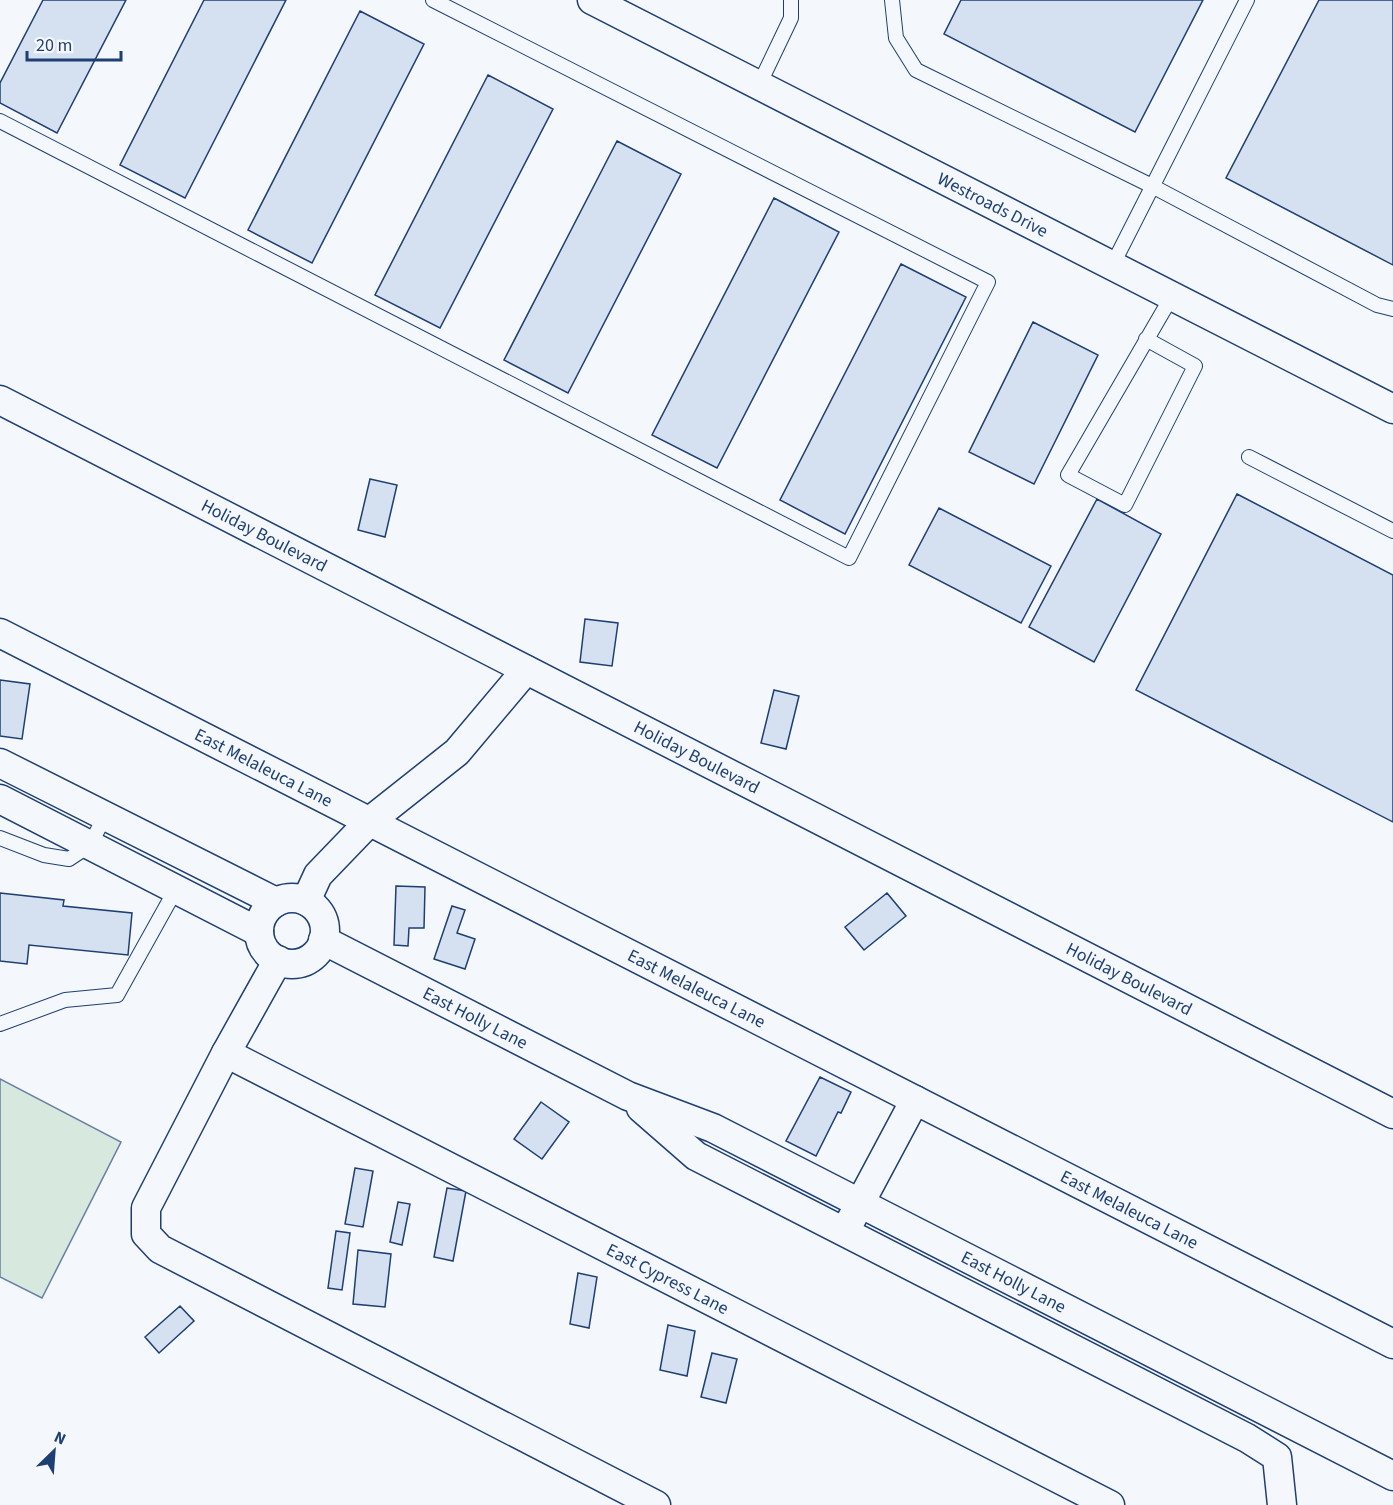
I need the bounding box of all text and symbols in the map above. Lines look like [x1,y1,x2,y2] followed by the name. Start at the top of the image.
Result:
[27,24,122,62] scale bar
[36,33,72,58] text: 20 m
[933,166,1053,243] street label: Westroads Drive
[197,493,332,578] street label: Holiday Boulevard
[629,714,764,800] street label: Holiday Boulevard
[190,722,337,813] street label: East Melaleuca Lane
[1062,936,1197,1022] street label: Holiday Boulevard
[623,943,770,1034] street label: East Melaleuca Lane
[418,981,532,1055] street label: East Holly Lane
[1056,1164,1203,1255] street label: East Melaleuca Lane
[602,1237,733,1321] street label: East Cypress Lane
[957,1245,1070,1319] street label: East Holly Lane
[24,1421,84,1481] north arrow
[50,1426,69,1451] text: N

